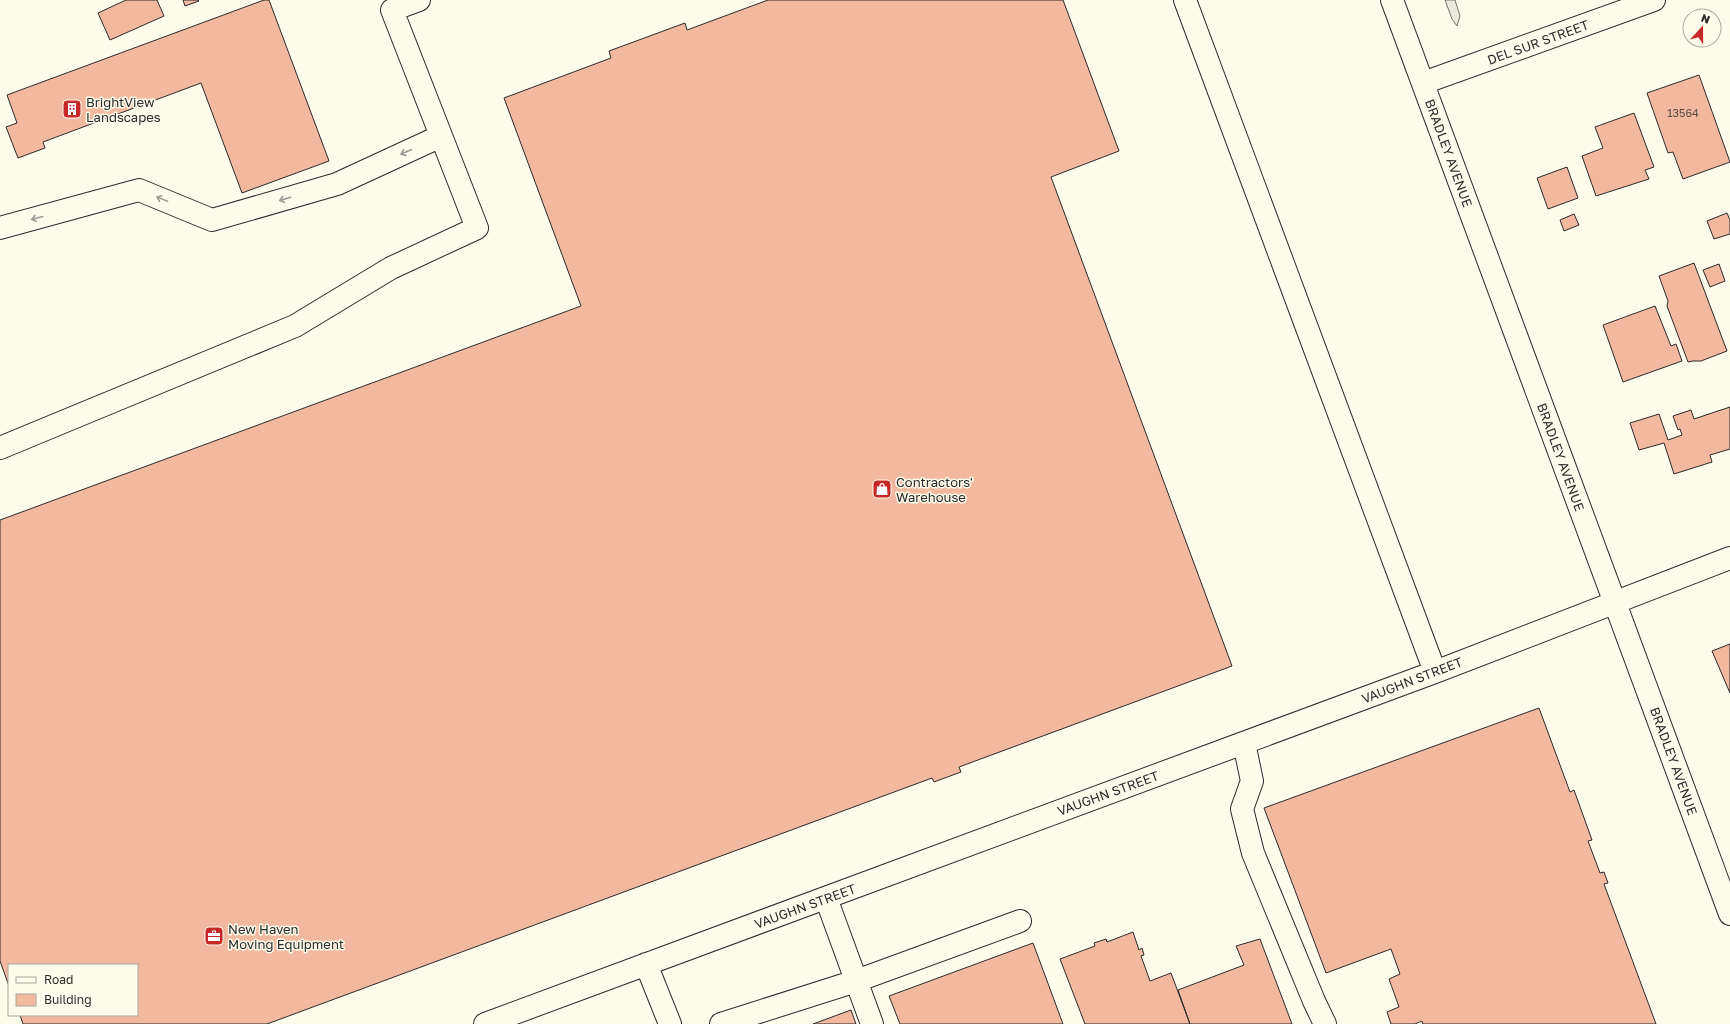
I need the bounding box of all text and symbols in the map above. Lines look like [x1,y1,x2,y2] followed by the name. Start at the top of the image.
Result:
[1682,8,1722,48] north arrow
[1700,11,1712,26] text: N
[1485,16,1591,68] street label: DEL SUR STREET
[86,94,161,125] place label: BrightView Landscapes
[1422,97,1476,209] street label: BRADLEY AVENUE
[61,98,83,120] building icon: BrightView Landscapes
[1667,106,1699,119] house number: 13564
[400,149,412,157] one-way arrow
[156,195,168,202] one-way arrow
[278,196,291,203] one-way arrow
[31,215,44,222] one-way arrow
[1534,401,1588,513] street label: BRADLEY AVENUE
[896,474,973,505] place label: Contractors' Warehouse
[871,478,893,500] shop icon: Contractors' Warehouse
[1359,653,1465,707] street label: VAUGHN STREET
[1647,705,1701,817] street label: BRADLEY AVENUE
[1055,767,1161,819] street label: VAUGHN STREET
[752,880,858,932] street label: VAUGHN STREET
[228,921,344,952] place label: New Haven Moving Equipment
[203,925,225,947] office icon: New Haven Moving Equipment
[8,964,138,1016] legend
[44,972,73,987] text: Road
[44,992,92,1007] text: Building

